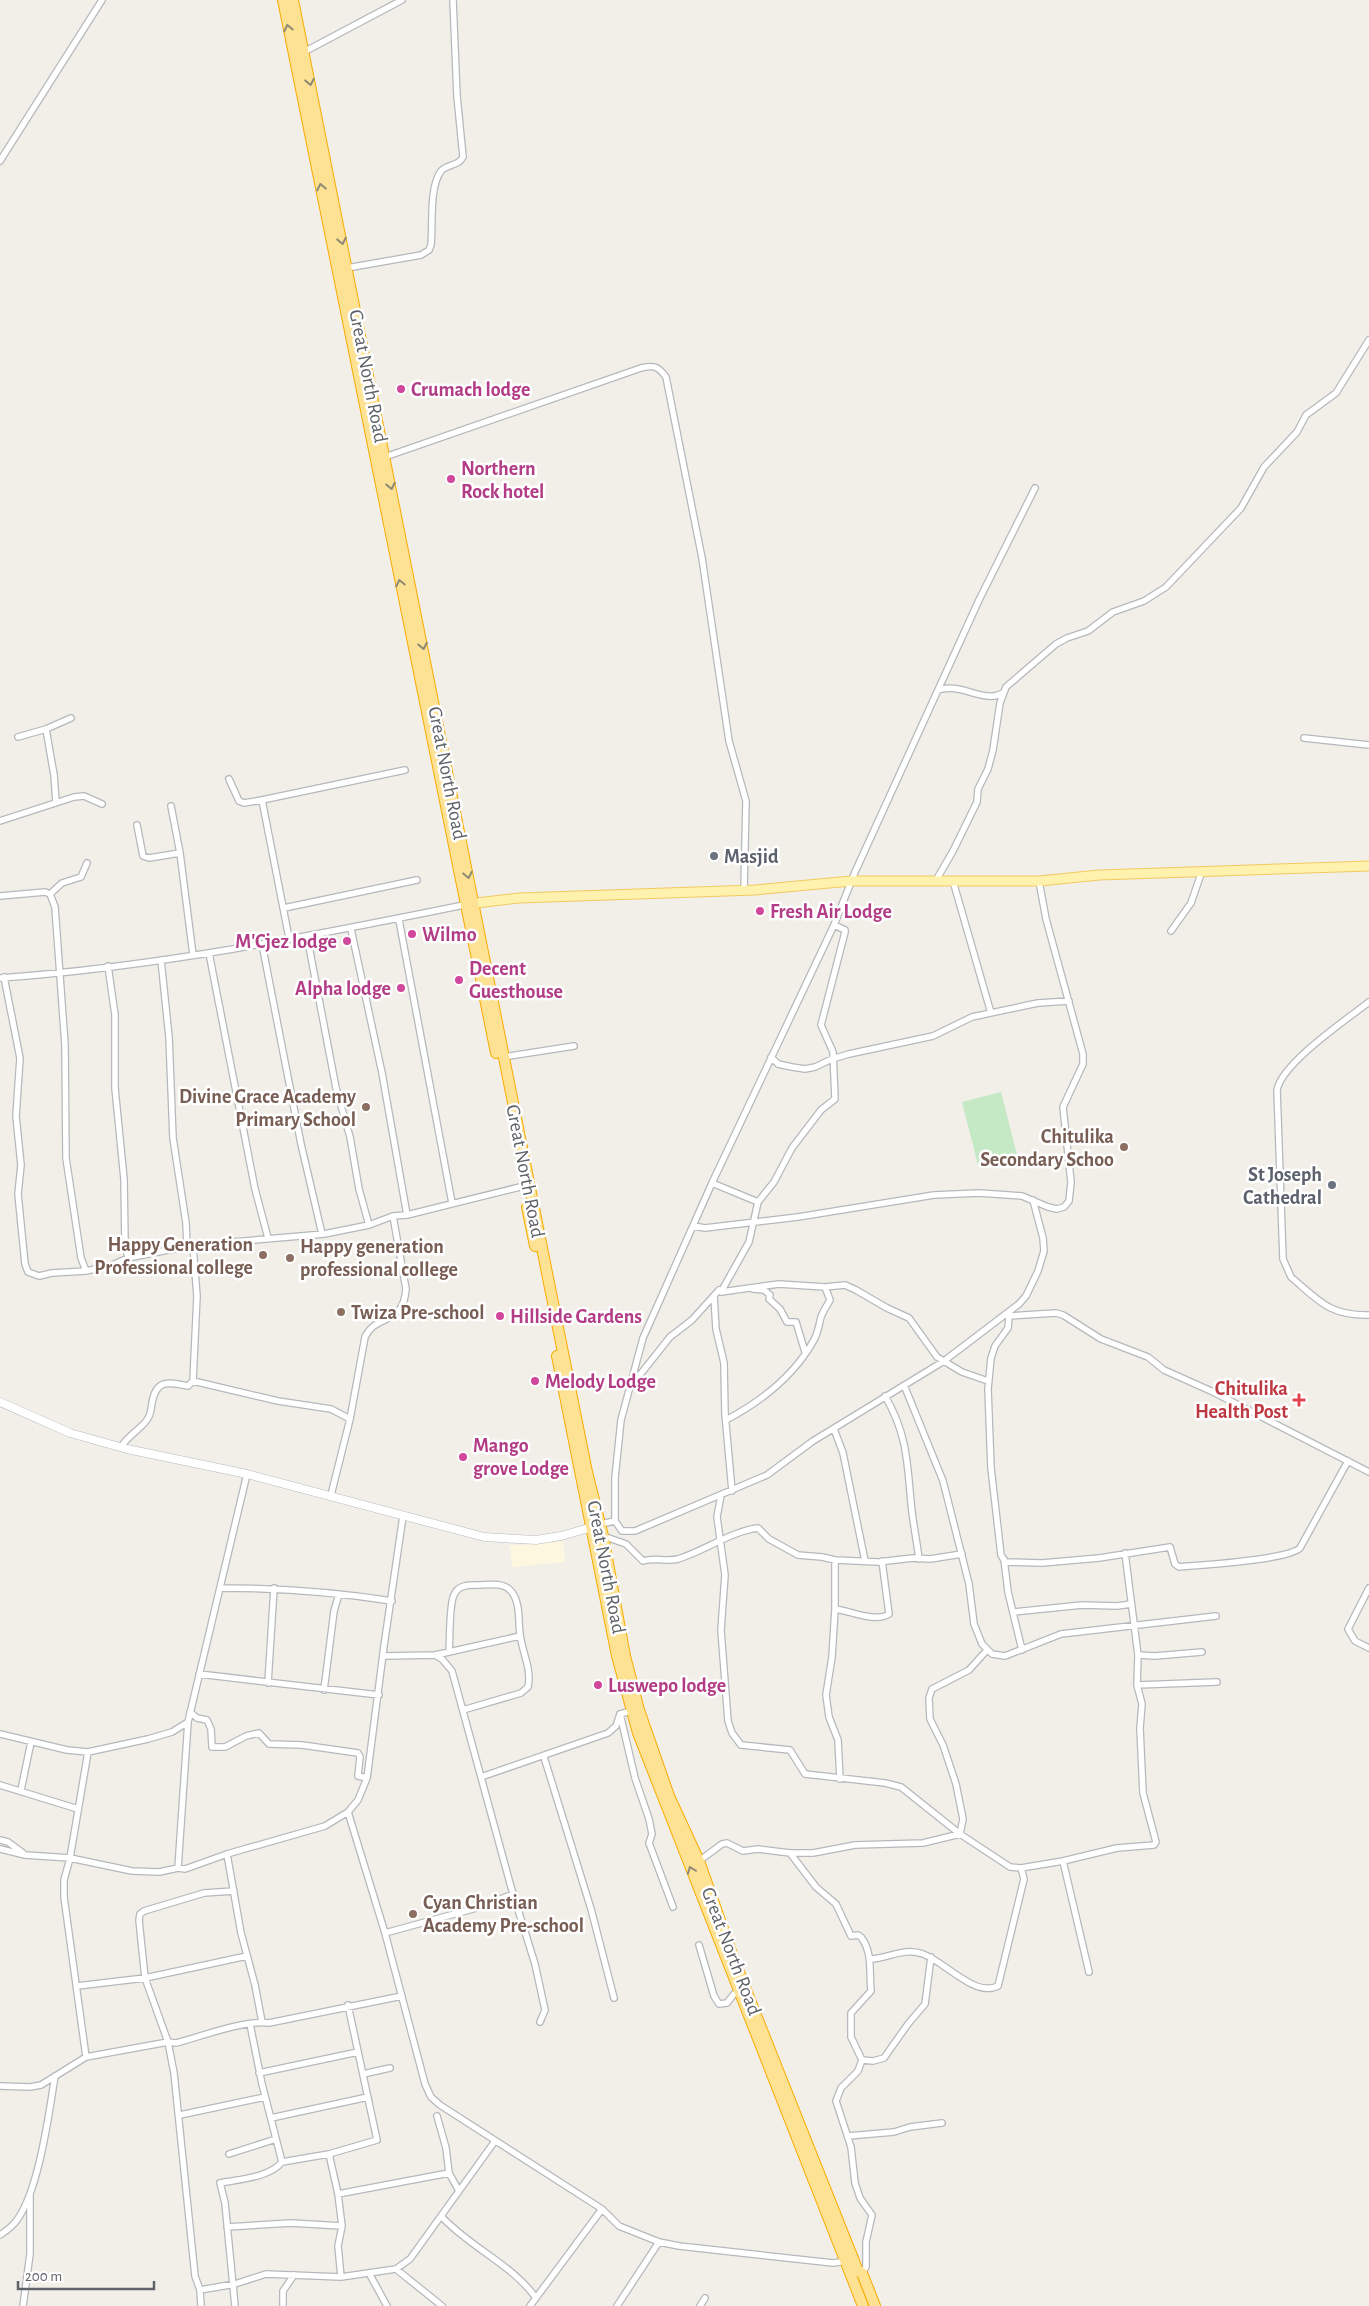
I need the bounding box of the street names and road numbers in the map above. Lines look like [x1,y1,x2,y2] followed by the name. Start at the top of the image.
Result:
[345,308,391,445] street label: Great North Road
[424,705,470,842] street label: Great North Road
[502,1103,548,1240] street label: Great North Road
[583,1499,629,1636] street label: Great North Road
[697,1885,765,2018] street label: Great North Road

